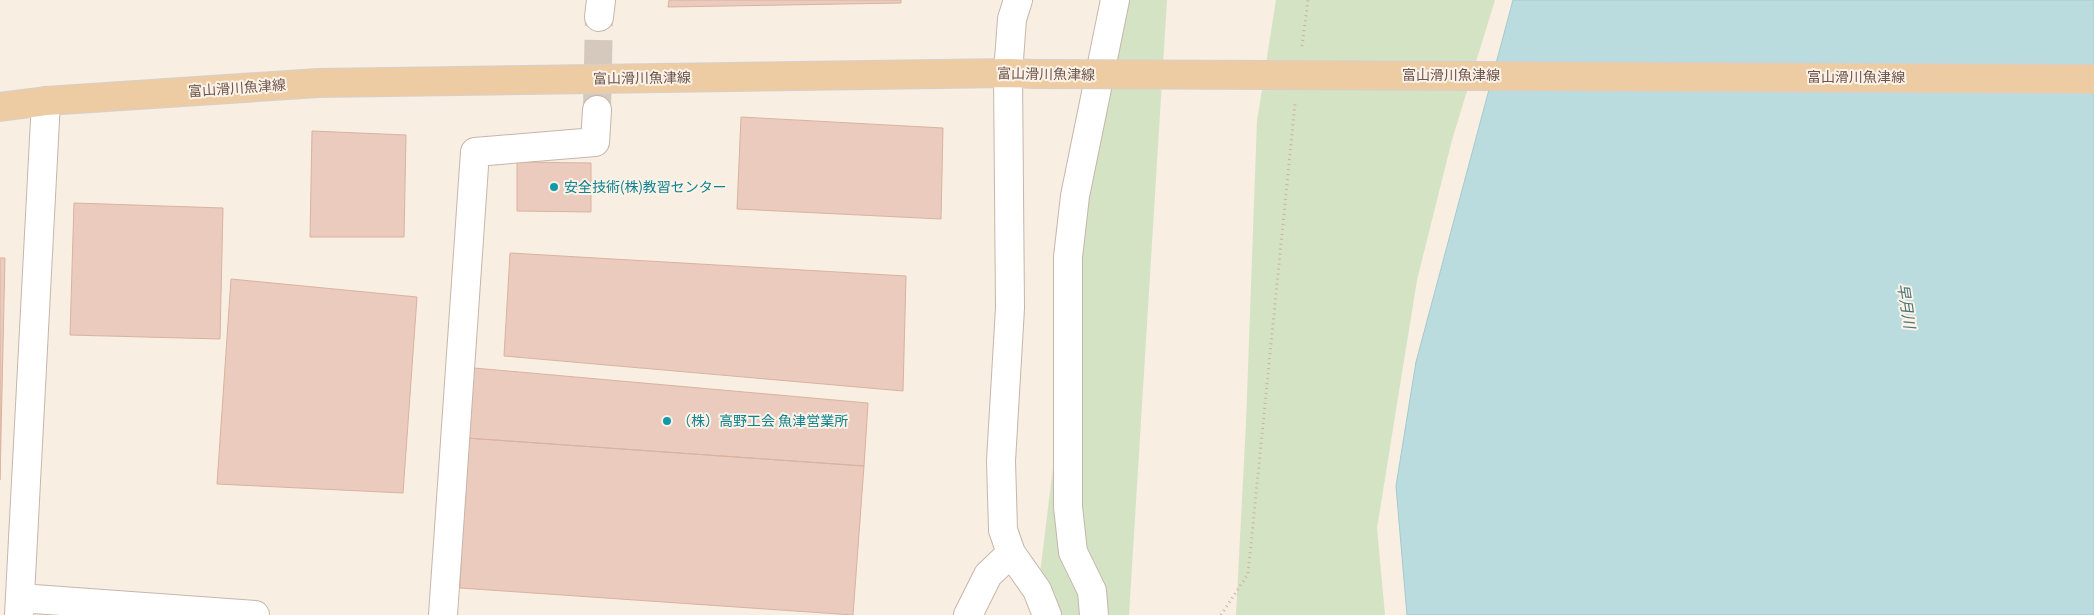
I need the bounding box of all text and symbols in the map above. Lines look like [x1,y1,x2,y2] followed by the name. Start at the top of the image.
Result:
[997,65,1095,83] street label: 富山滑川魚津線
[1402,67,1500,83] street label: 富山滑川魚津線
[593,69,691,87] street label: 富山滑川魚津線
[1807,69,1905,85] street label: 富山滑川魚津線
[188,77,286,99] street label: 富山滑川魚津線
[564,179,727,195] place label: 安全技術(株)教習センター
[548,181,560,193] marker: 安全技術(株)教習センター
[1895,282,1919,331] water label: 早月川
[677,413,848,429] place label: （株）高野工会 魚津営業所
[661,415,673,427] marker: （株）高野工会 魚津営業所

